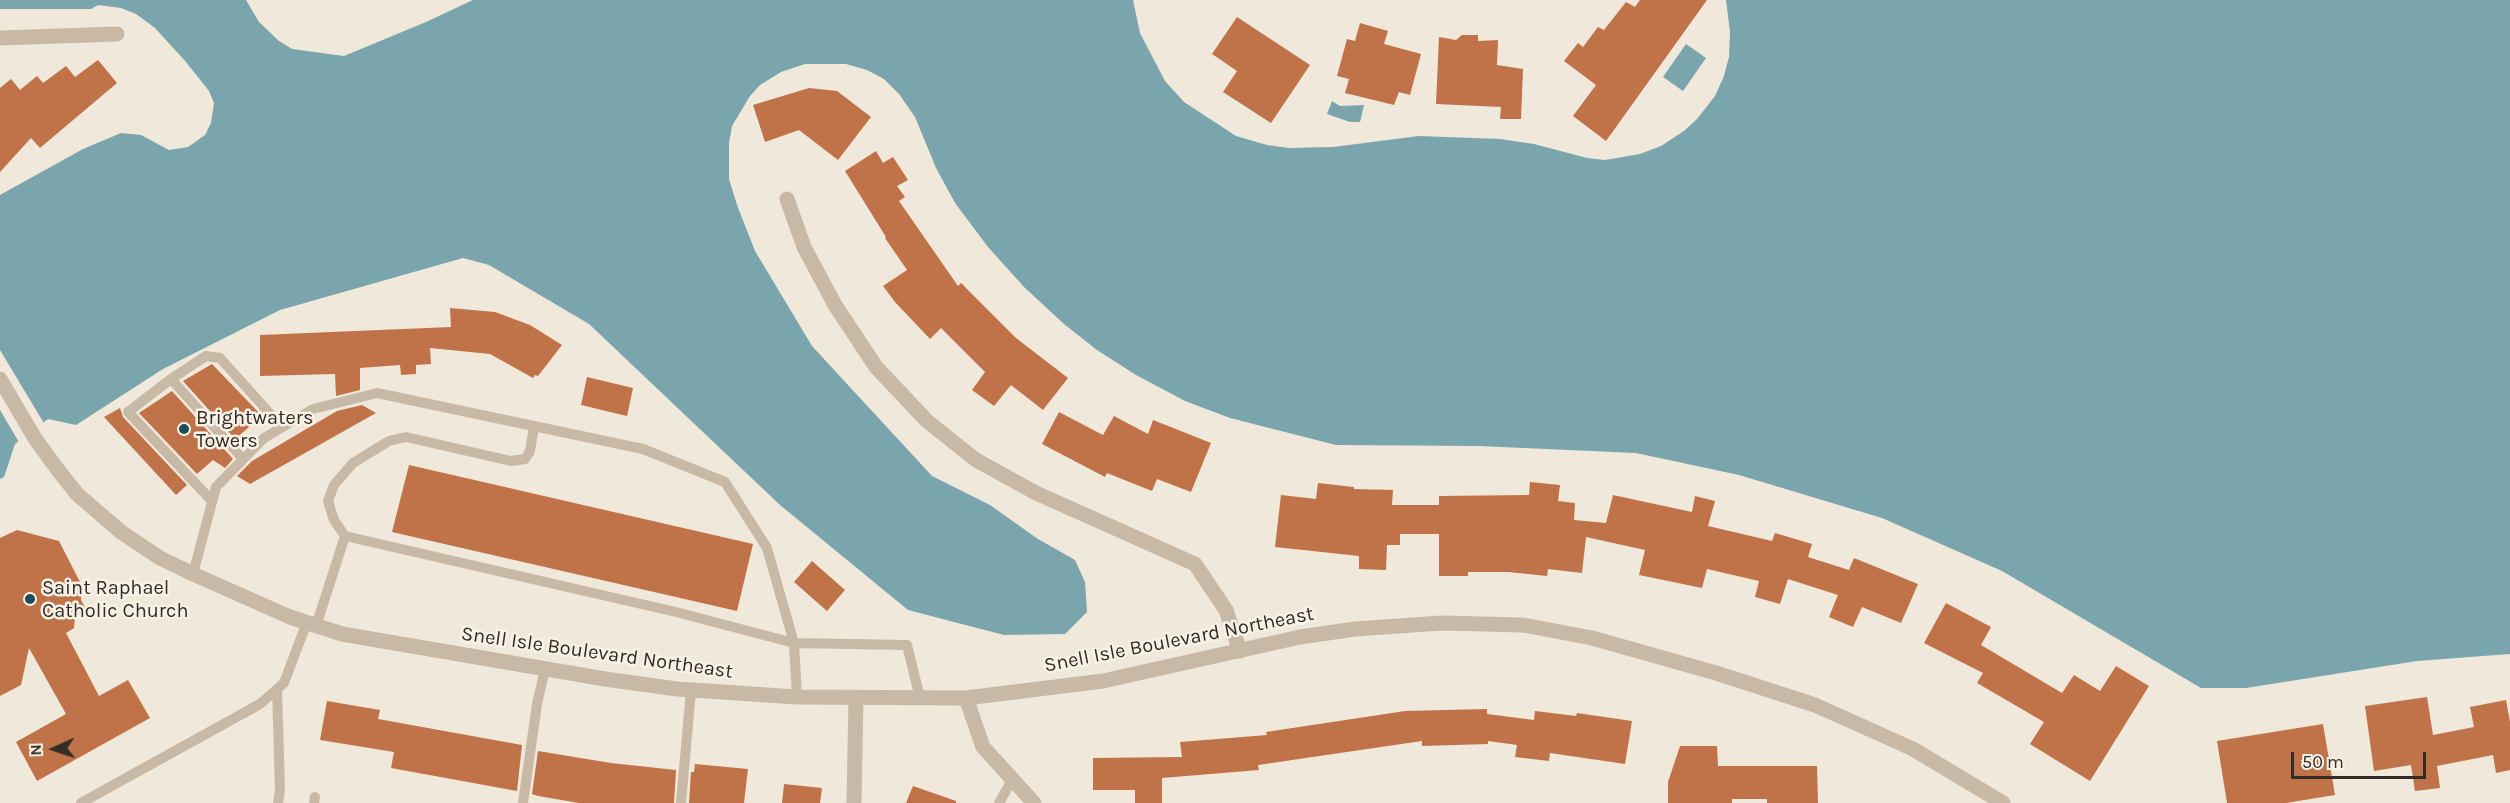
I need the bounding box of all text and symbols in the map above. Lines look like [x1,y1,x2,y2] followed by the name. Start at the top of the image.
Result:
[196,406,314,453] place label: Brightwaters Towers
[177,422,191,436] marker: Brightwaters Towers
[42,576,188,623] place label: Saint Raphael Catholic Church
[23,592,37,606] marker: Saint Raphael Catholic Church
[1042,602,1316,678] street label: Snell Isle Boulevard Northeast
[460,622,734,684] street label: Snell Isle Boulevard Northeast
[24,719,84,779] north arrow
[2294,740,2429,778] scale bar
[26,744,45,756] text: N
[2302,751,2344,773] text: 50 m

